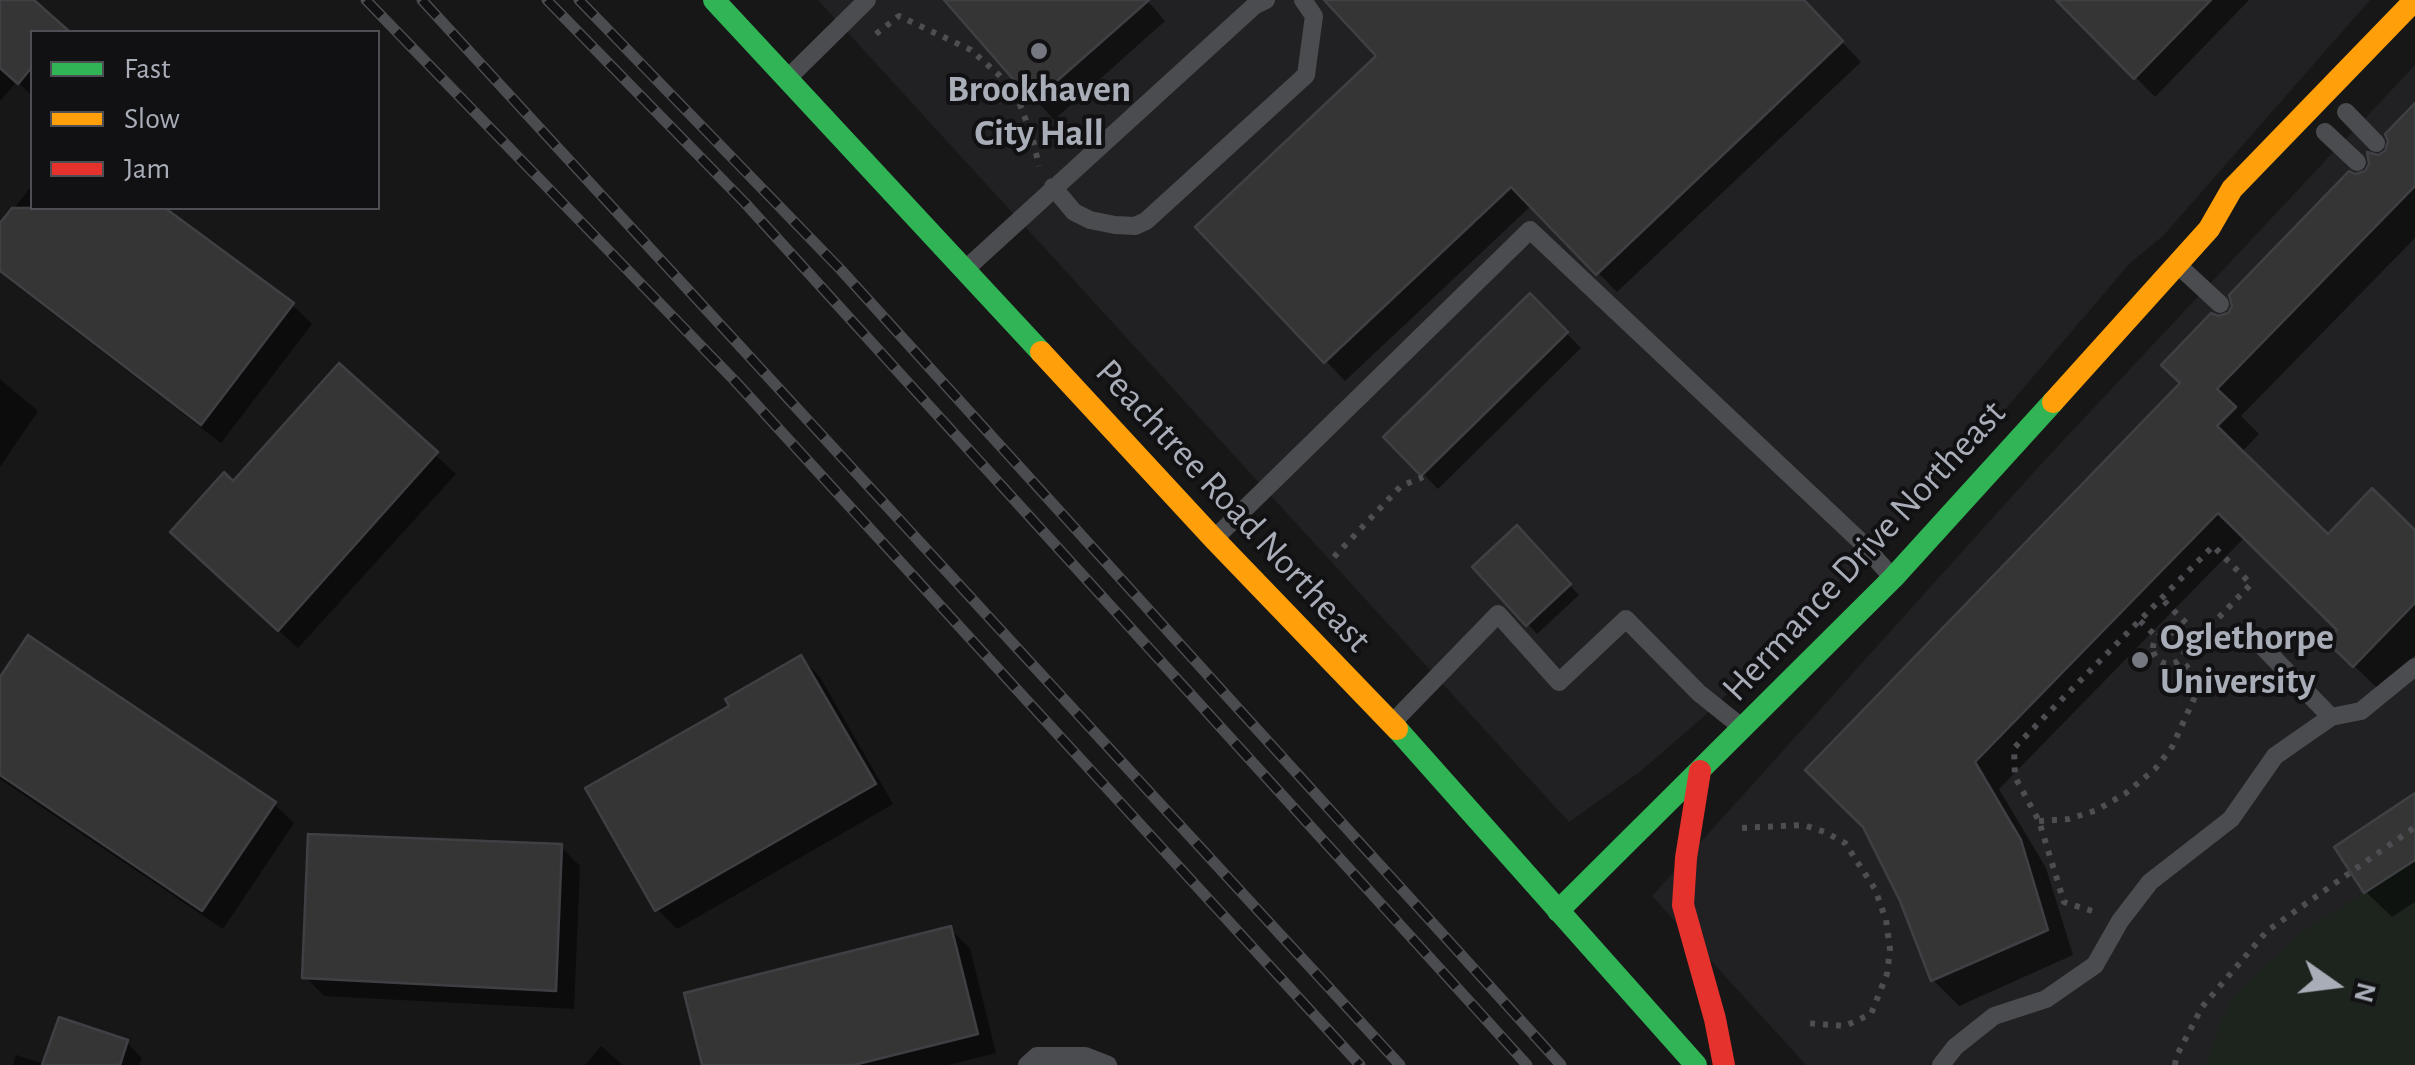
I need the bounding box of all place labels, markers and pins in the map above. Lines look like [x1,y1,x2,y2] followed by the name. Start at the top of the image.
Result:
[1028,40,1050,62] marker: Brookhaven City Hall
[947,67,1131,156] place label: Brookhaven City Hall
[2160,615,2334,704] place label: Oglethorpe University
[2129,649,2151,671] marker: Oglethorpe University

